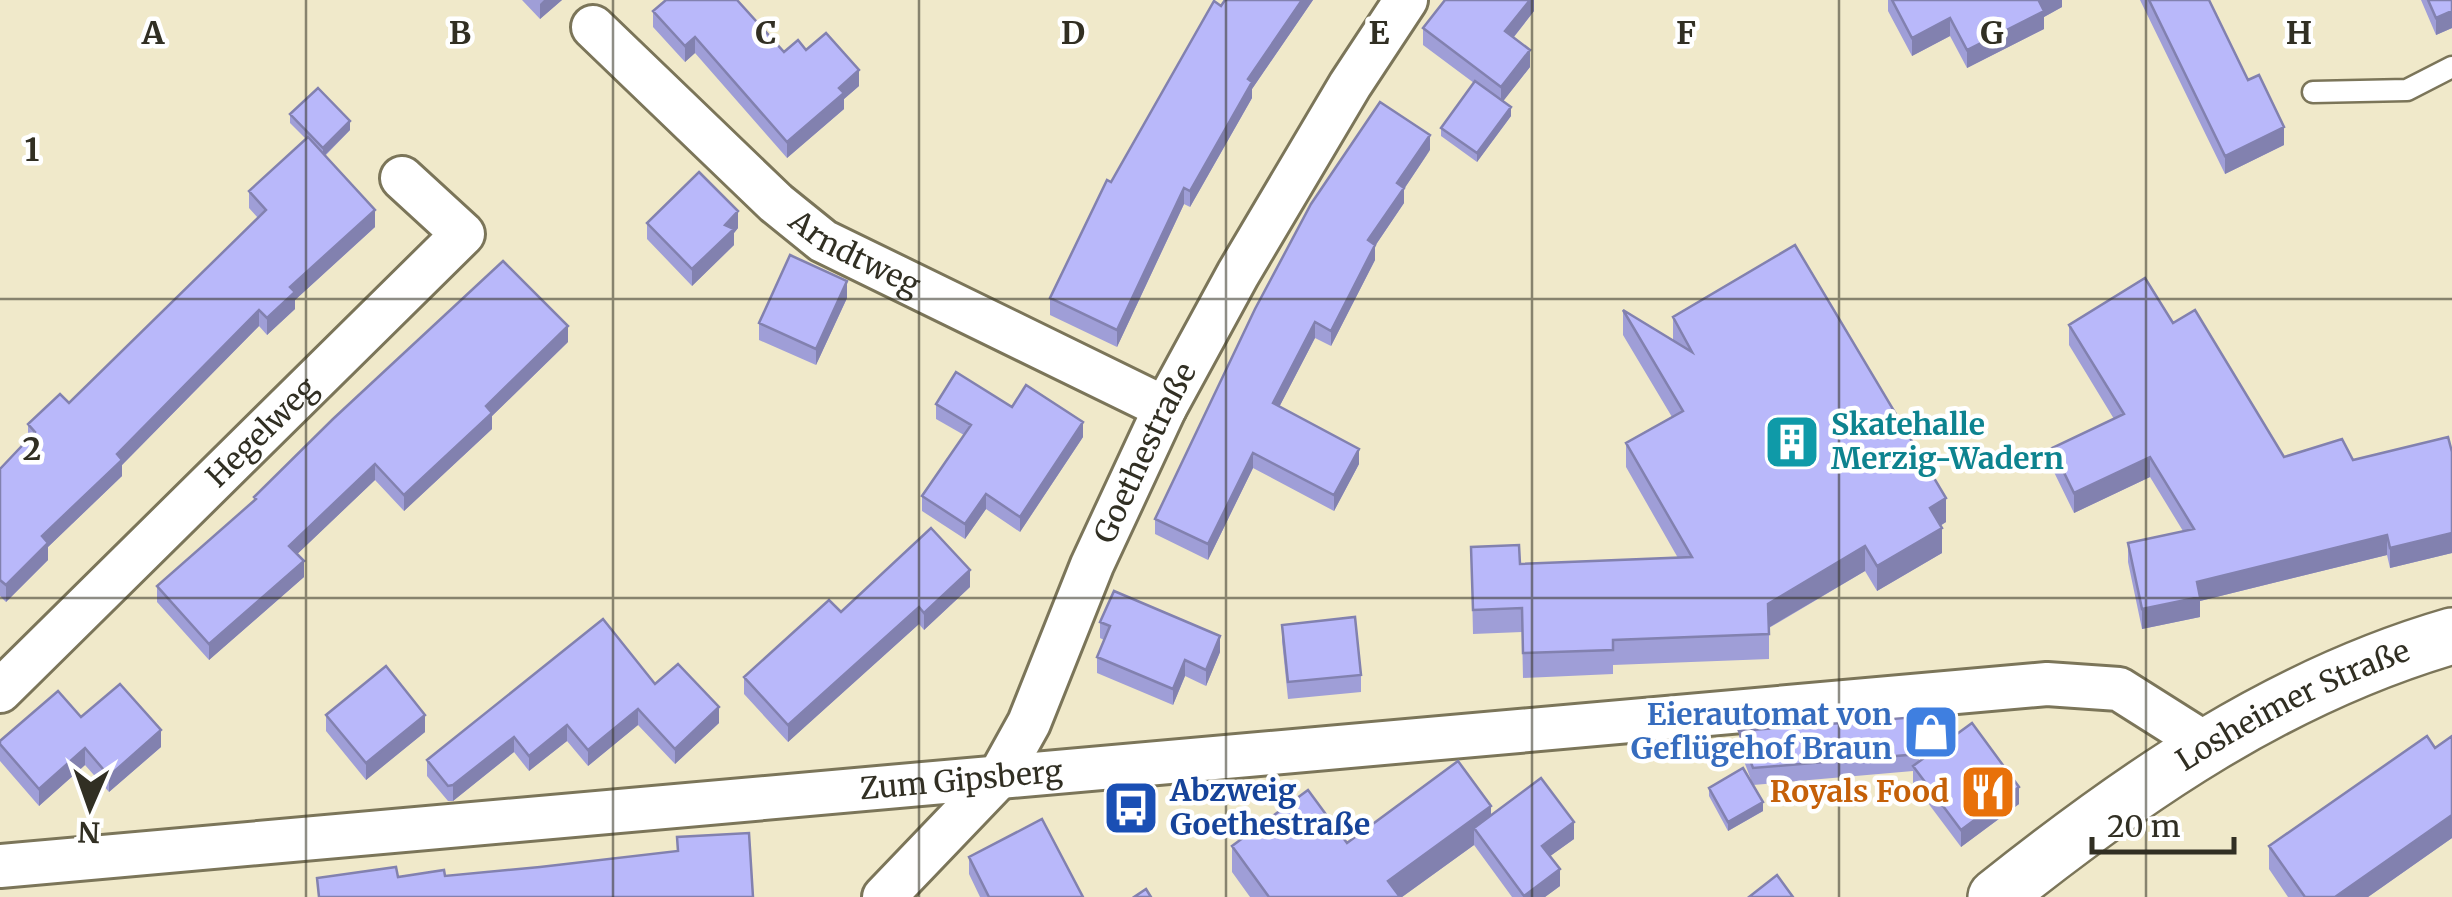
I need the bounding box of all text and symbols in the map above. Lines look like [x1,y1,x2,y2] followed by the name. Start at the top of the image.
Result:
[141,13,166,53] text: A
[449,13,471,53] text: B
[755,13,777,53] text: C
[1061,13,1085,53] text: D
[1369,13,1390,53] text: E
[1676,13,1696,53] text: F
[1980,13,2004,53] text: G
[2286,13,2312,53] text: H
[25,130,40,170] text: 1
[781,201,927,304] street label: Arndtweg
[1085,356,1204,549] street label: Goethestraße
[198,369,325,495] street label: Hegelweg
[1831,405,2064,477] place label: Skatehalle Merzig-Wadern
[1762,412,1822,472] building icon: Skatehalle Merzig-Wadern
[23,429,41,469] text: 2
[2169,631,2414,779] street label: Losheimer Straße
[1631,695,1892,767] place label: Eierautomat von Geflügehof Braun
[1901,702,1961,762] shop icon: Eierautomat von Geflügehof Braun
[858,752,1064,807] street label: Zum Gipsberg
[40,757,140,857] north arrow
[1958,762,2018,822] restaurant icon: Royals Food
[1169,771,1370,843] place label: Abzweig Goethestraße
[1770,772,1949,810] place label: Royals Food
[1101,778,1161,838] bus stop icon: Abzweig Goethestraße
[2092,792,2234,854] scale bar
[2107,807,2181,845] text: 20 m
[77,814,101,850] text: N

